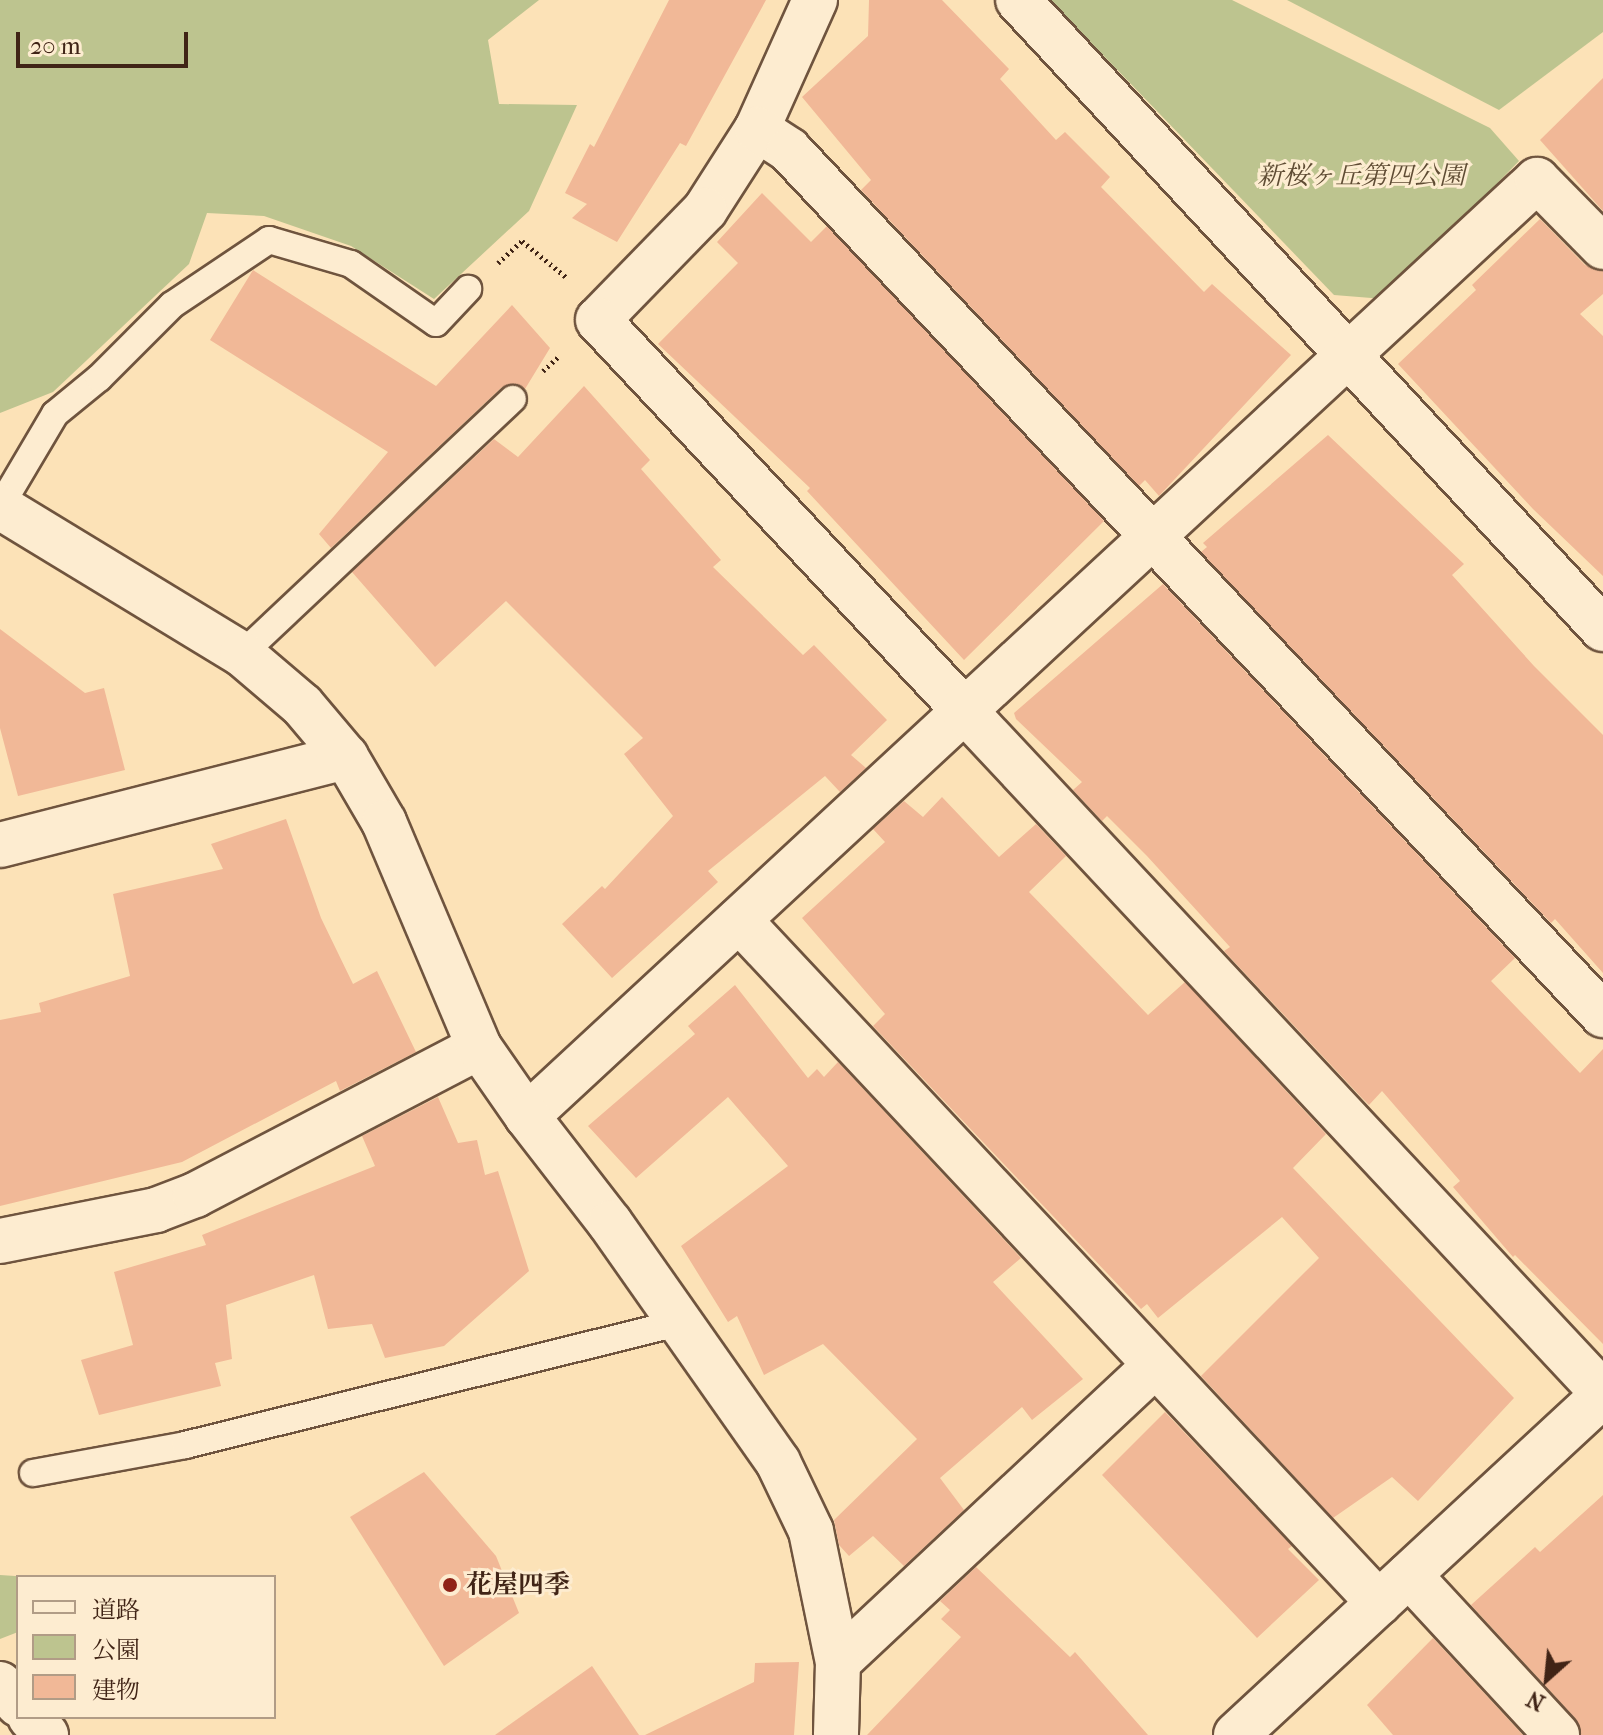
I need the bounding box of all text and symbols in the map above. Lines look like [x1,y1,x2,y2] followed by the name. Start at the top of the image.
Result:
[20,16,192,66] scale bar
[30,32,81,60] text: 20 m
[1257,160,1465,192] park label: 新桜ヶ丘第四公園
[466,1569,570,1601] place label: 花屋四季
[16,1575,276,1719] legend
[441,1576,459,1594] marker: 花屋四季
[92,1596,140,1624] text: 道路
[92,1636,140,1664] text: 公園
[1507,1639,1587,1719] north arrow
[92,1676,140,1704] text: 建物
[1523,1685,1549,1716] text: N

